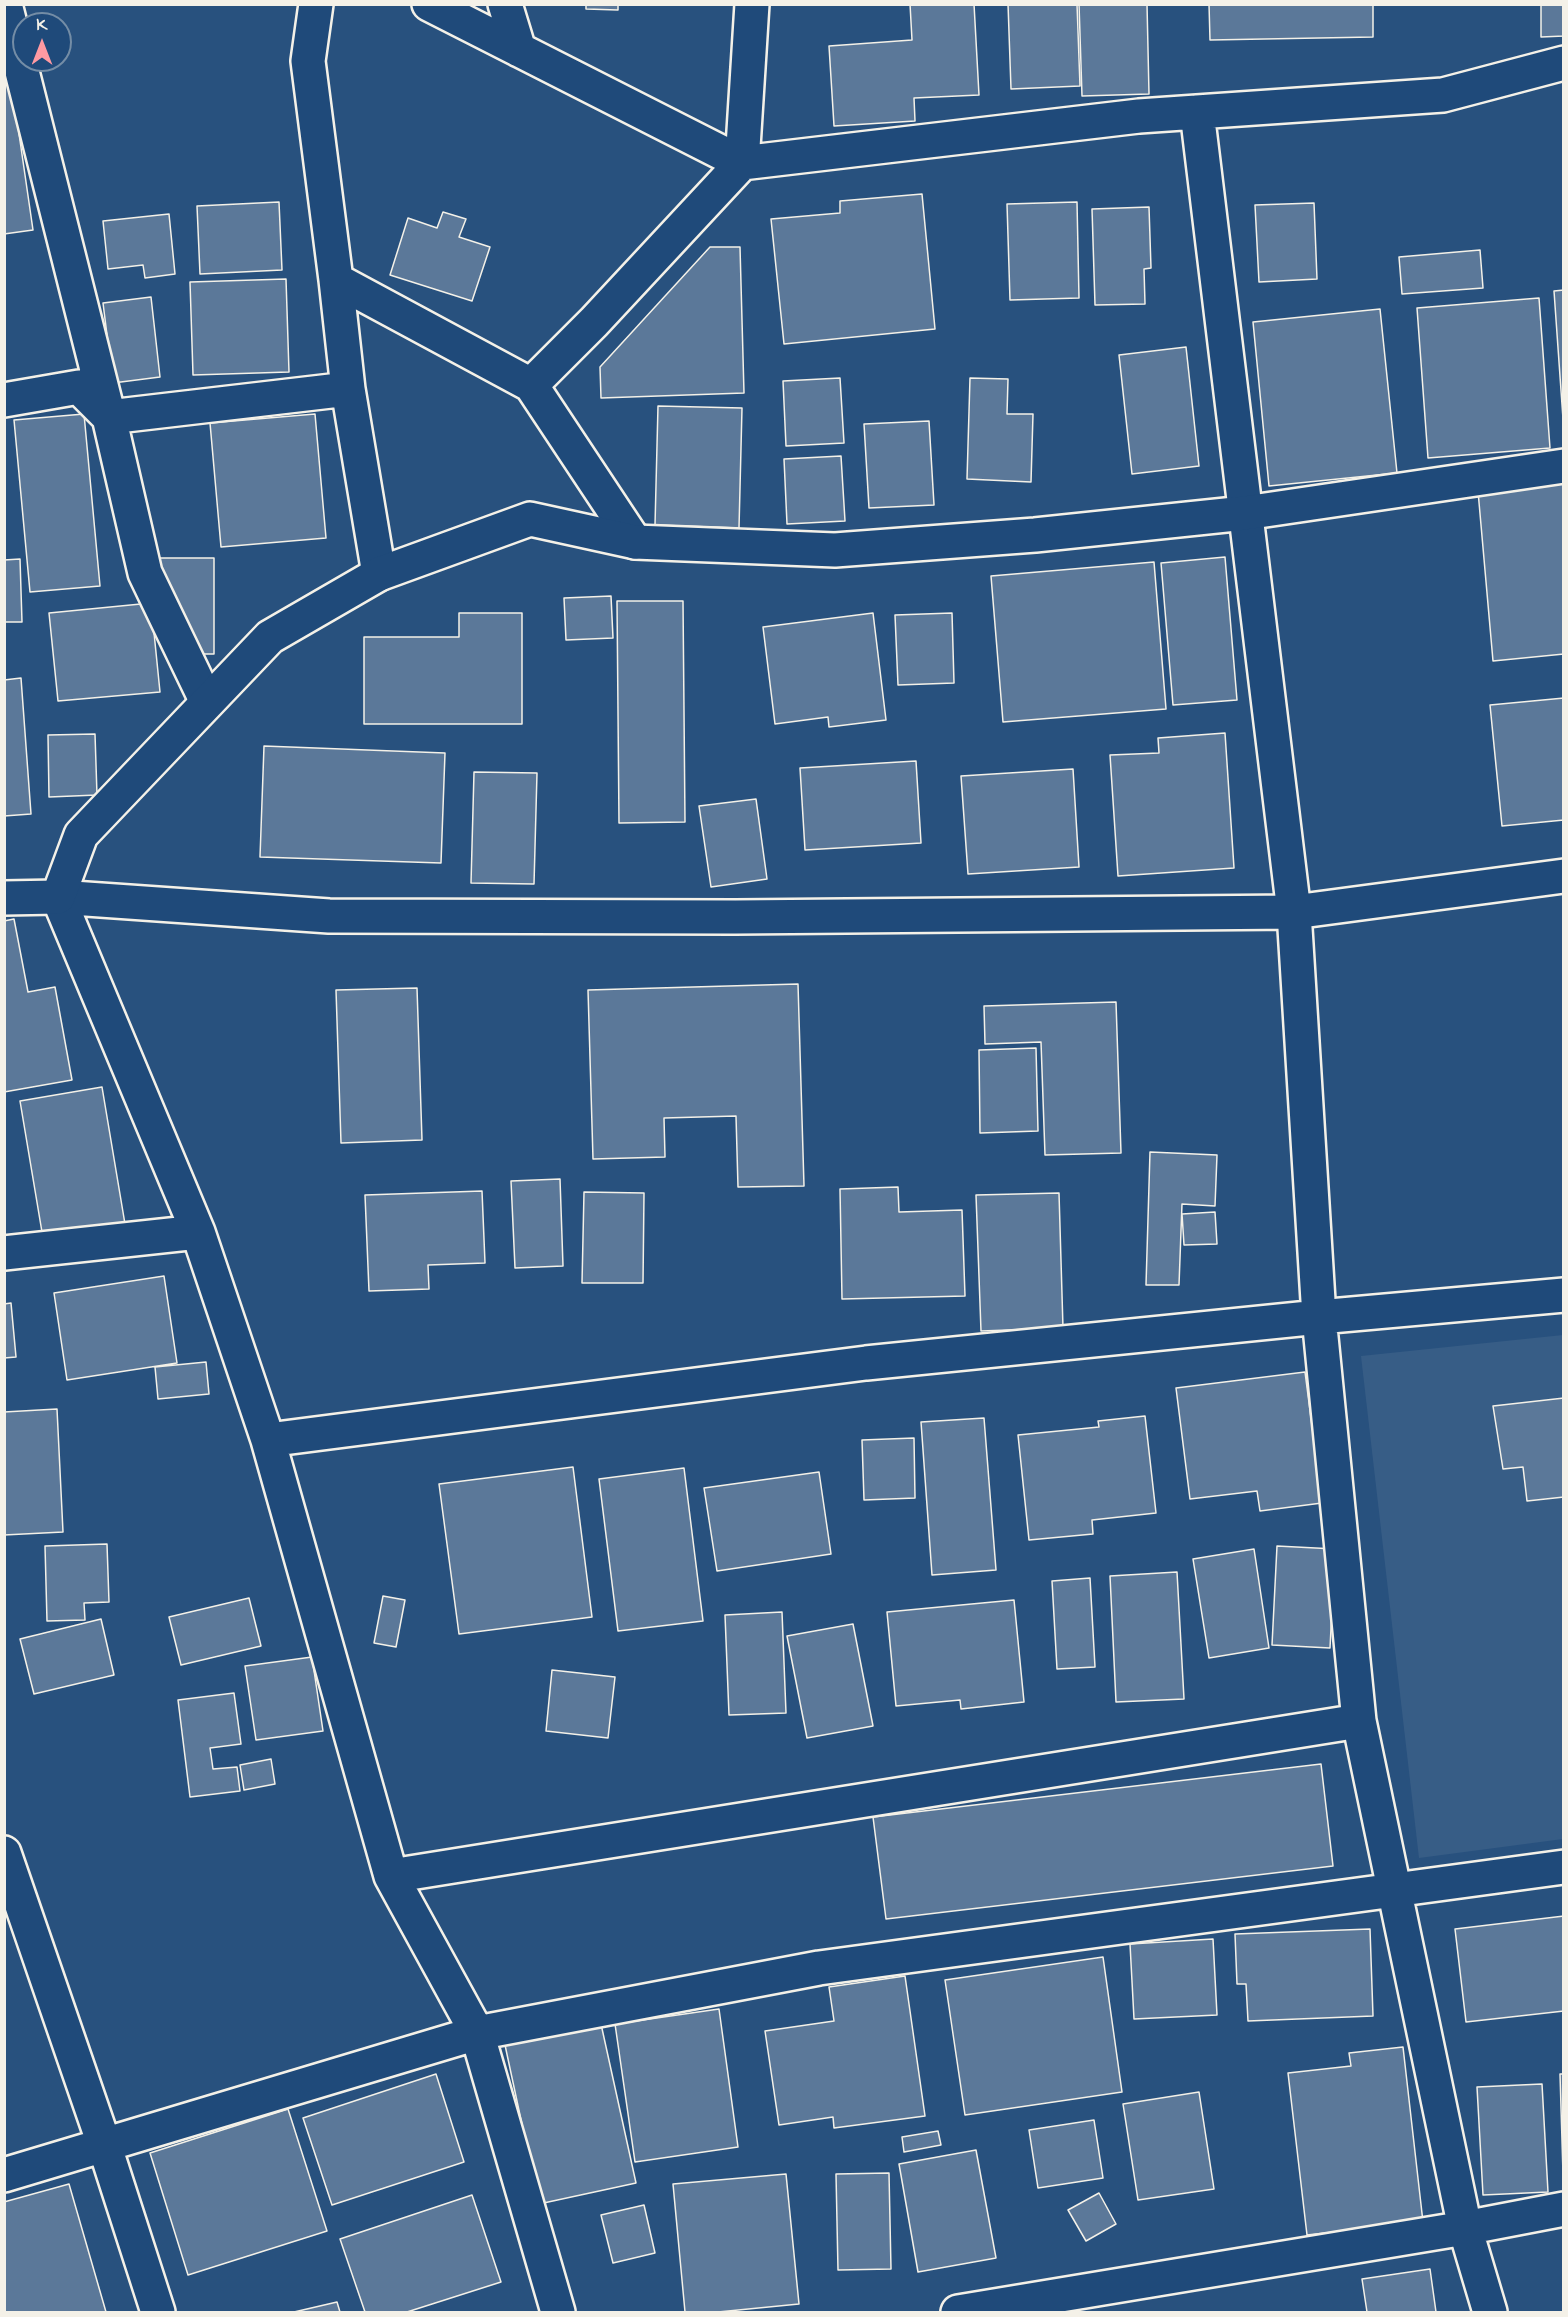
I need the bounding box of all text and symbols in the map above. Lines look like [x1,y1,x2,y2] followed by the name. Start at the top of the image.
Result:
[12,12,72,72] north arrow
[36,15,48,36] text: K

